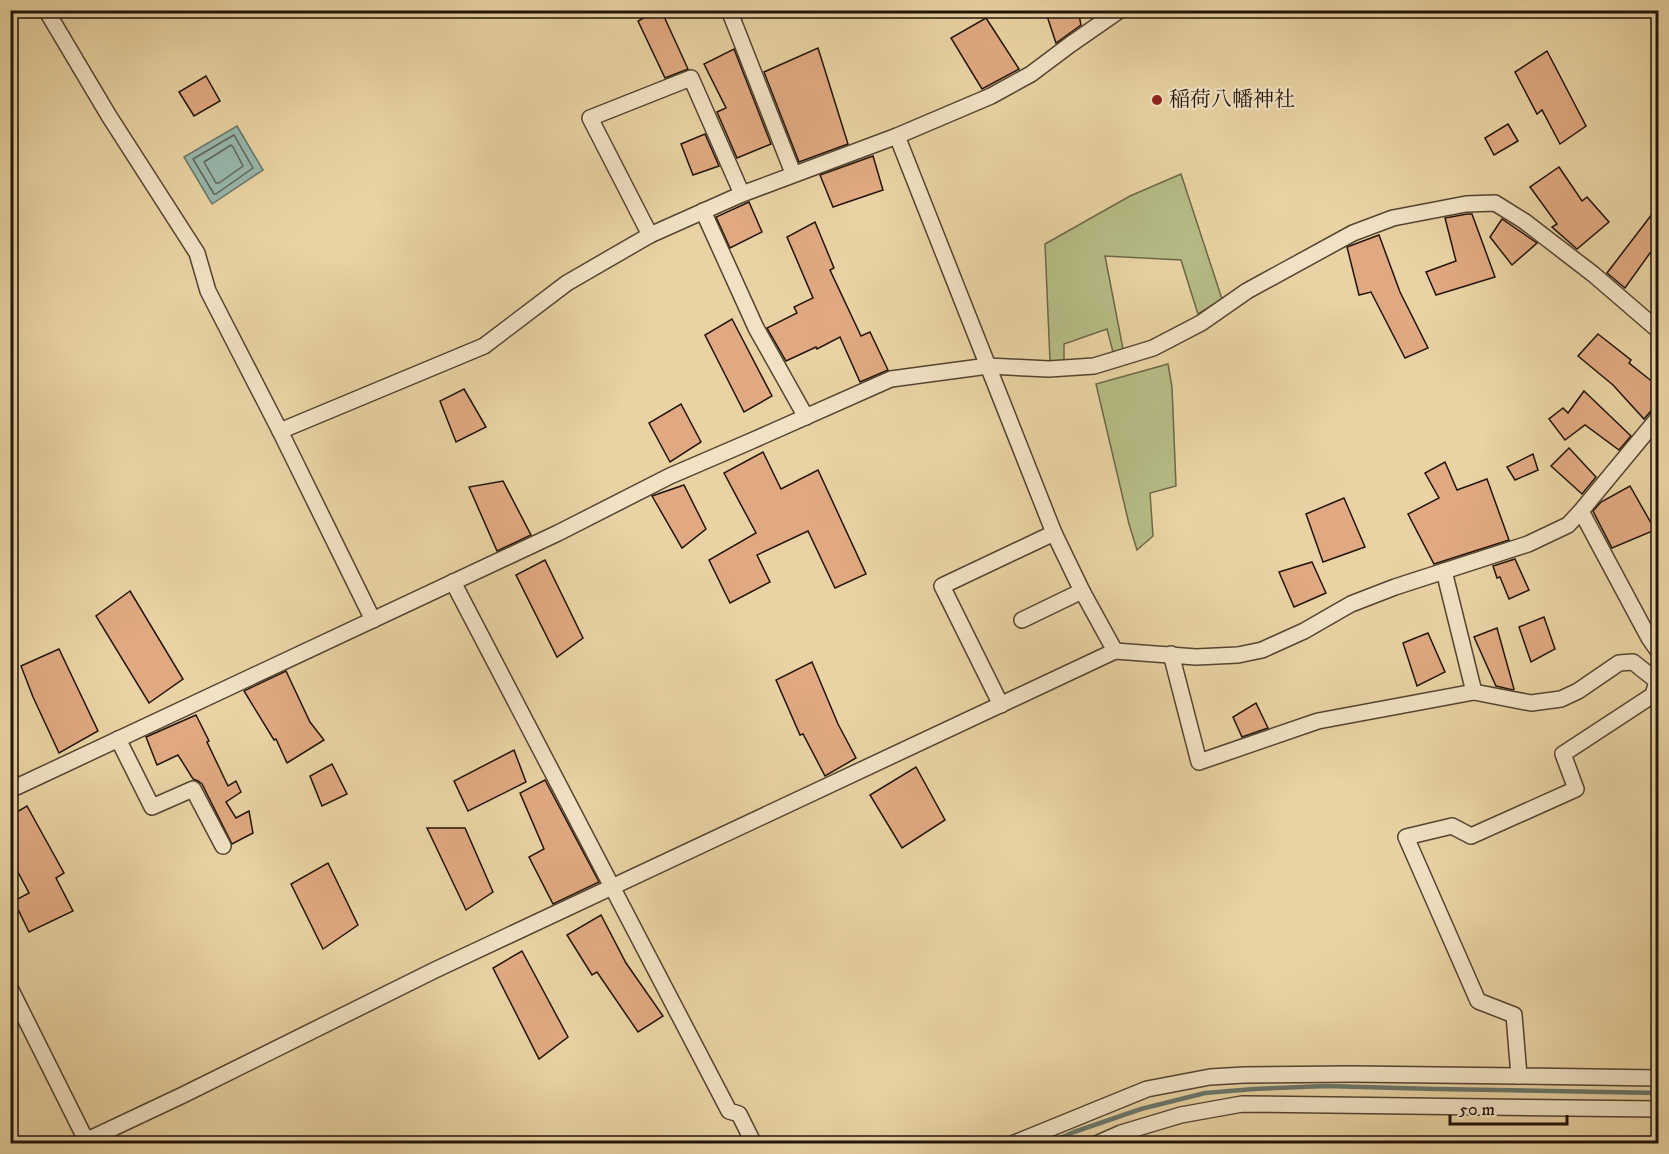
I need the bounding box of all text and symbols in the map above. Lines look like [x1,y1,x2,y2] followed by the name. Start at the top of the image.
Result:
[1169,87,1295,113] place label: 稲荷八幡神社
[1150,93,1164,107] marker: 稲荷八幡神社
[1450,1088,1567,1126] scale bar
[1459,1099,1495,1121] text: 50 m

